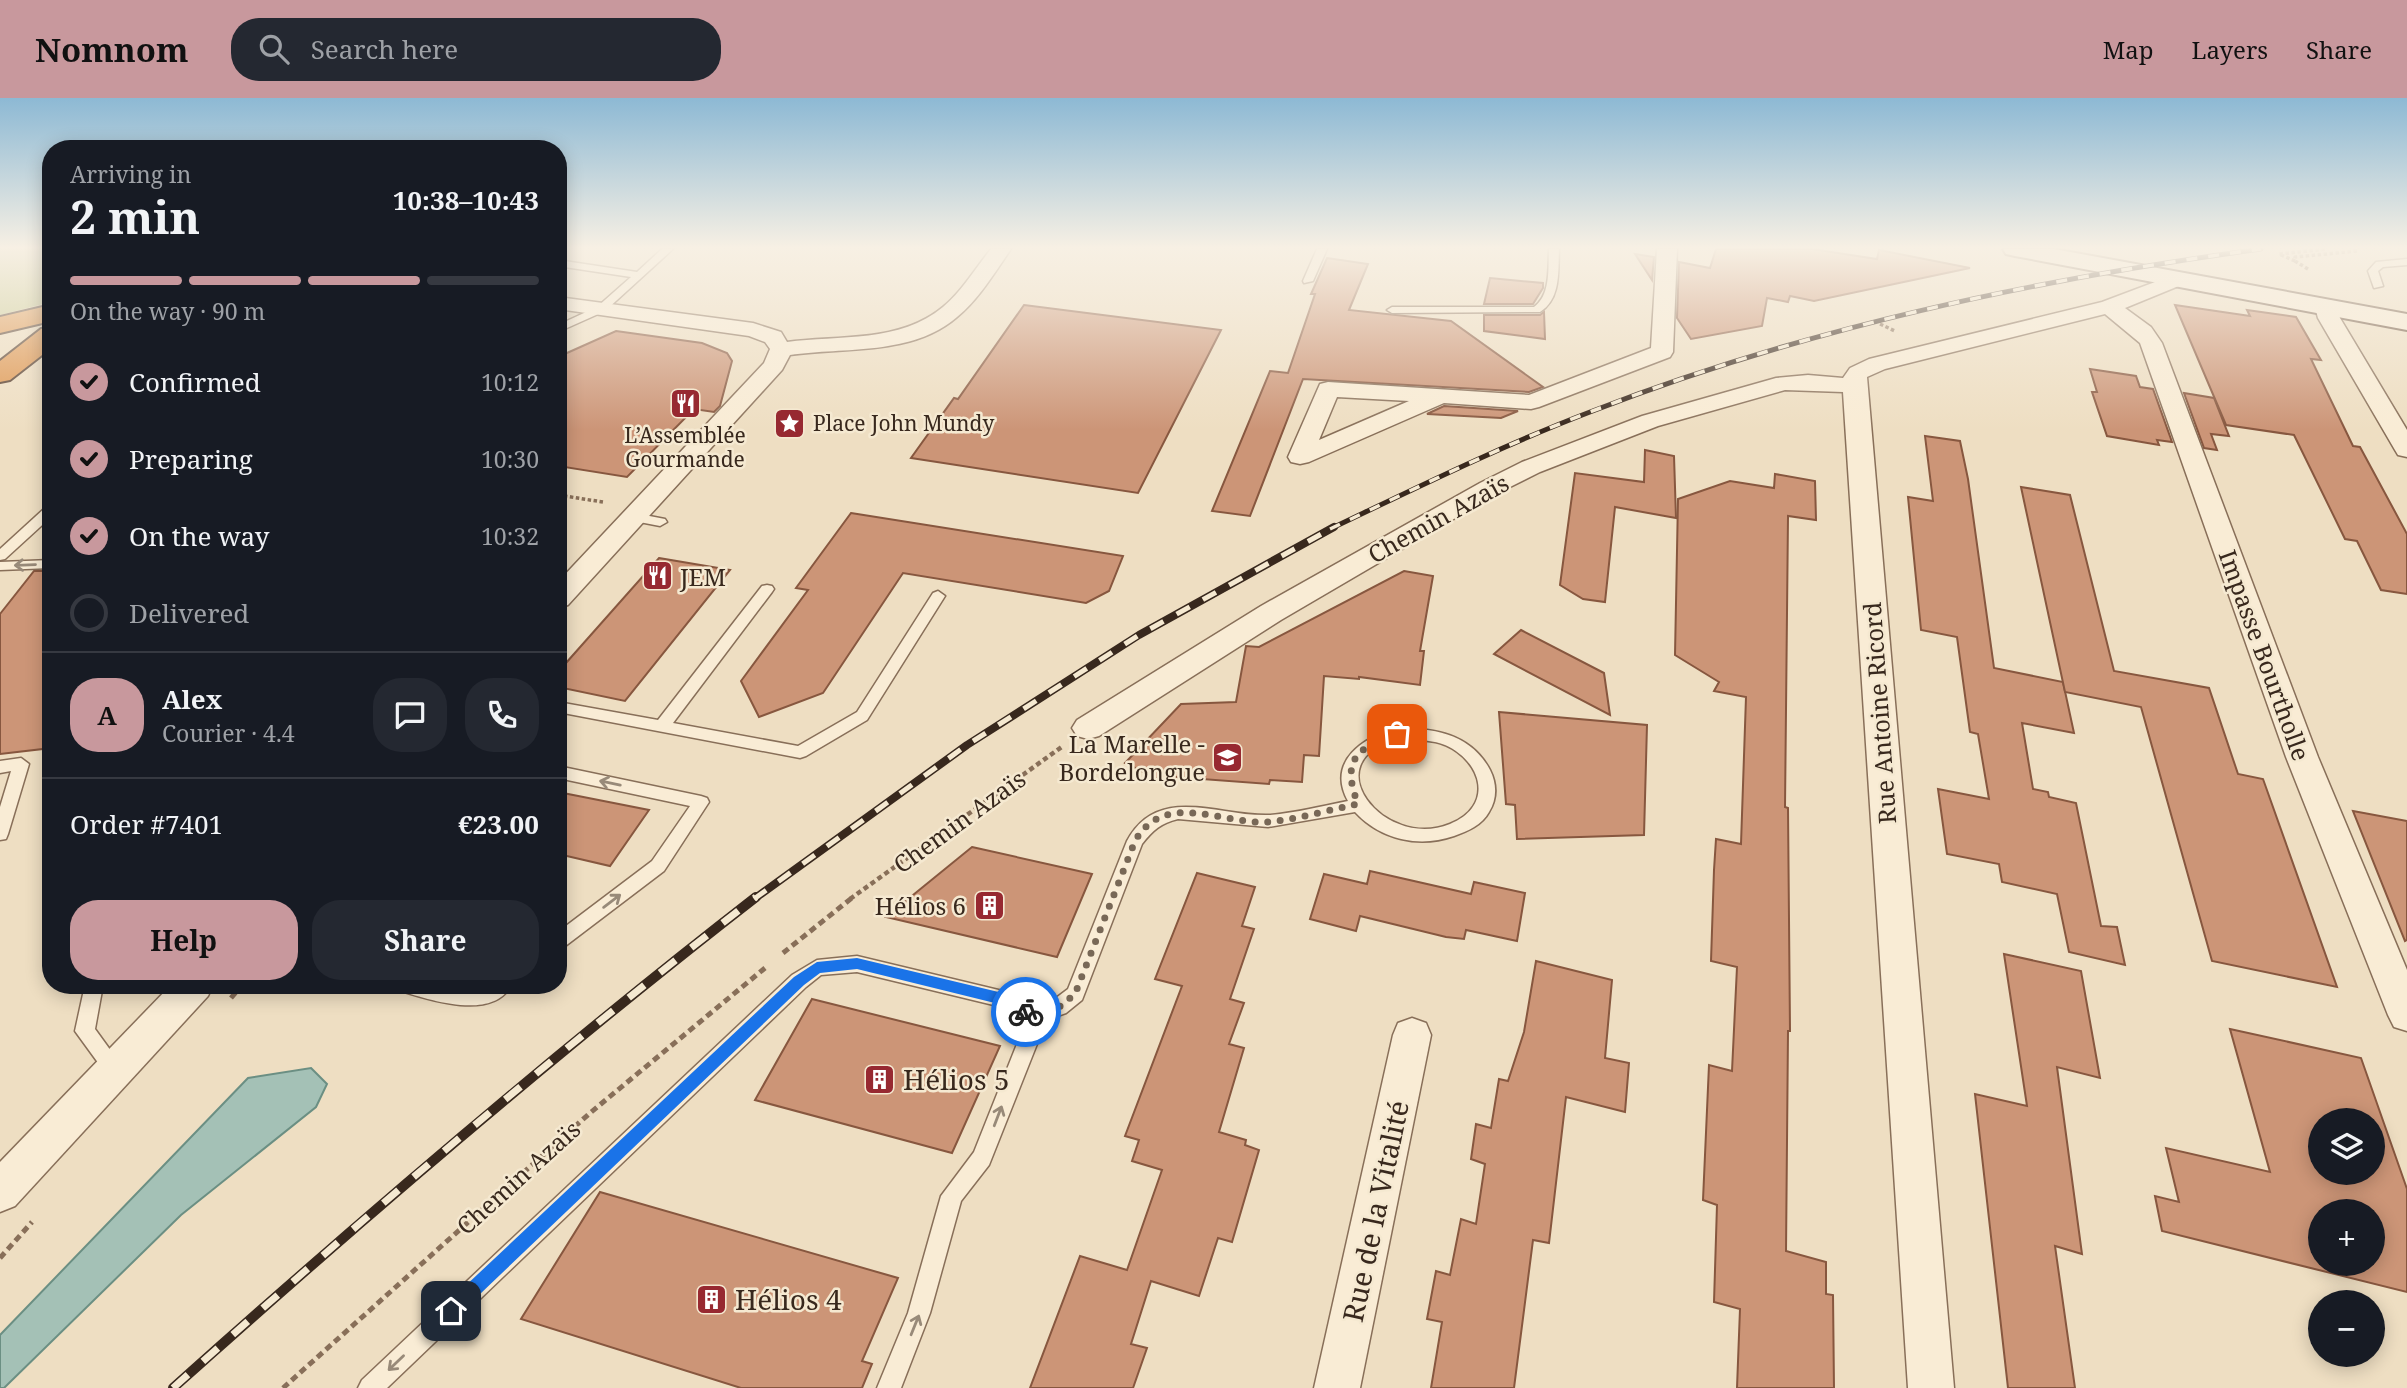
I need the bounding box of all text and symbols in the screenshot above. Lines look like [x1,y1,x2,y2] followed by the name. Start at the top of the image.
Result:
[231,18,721,81] search box
[35,27,189,72] text: Nomnom
[255,30,293,68] icon: search
[311,31,458,67] text: Search here
[2103,33,2154,66] text: Map
[2192,33,2268,66] text: Layers
[2306,33,2372,66] text: Share
[70,158,191,190] text: Arriving in
[393,182,539,218] text: 10:38–10:43
[70,185,200,247] text: 2 min
[70,295,265,327] text: On the way · 90 m
[70,363,108,401] icon: check
[129,364,261,400] text: Confirmed
[481,366,539,398] text: 10:12
[668,386,702,420] restaurant icon: L’Assemblée Gourmande
[773,406,807,440] place icon: Place John Mundy
[813,409,994,437] place label: Place John Mundy
[624,421,746,473] place label: L’Assemblée Gourmande
[70,440,108,478] icon: check
[129,441,253,477] text: Preparing
[481,443,539,475] text: 10:30
[1362,466,1514,570] street label: Chemin Azaïs
[70,517,108,555] icon: check
[129,518,269,554] text: On the way
[481,520,539,552] text: 10:32
[2212,545,2318,765] street label: Impasse Bourtholle
[14,559,37,572] one-way arrow
[640,559,674,593] restaurant icon: JEM
[679,560,726,593] place label: JEM
[129,595,249,631] text: Delivered
[1855,601,1903,825] street label: Rue Antoine Ricord
[373,678,447,752] button: chat
[465,678,539,752] button: phone
[162,681,222,717] text: Alex
[97,697,117,733] text: A
[1367,704,1427,764] pin
[1378,715,1416,753] icon: bag
[162,717,295,749] text: Courier · 4.4
[1059,727,1205,788] place label: La Marelle - Bordelongue
[1211,740,1245,774] school or university icon: La Marelle - Bordelongue
[886,762,1032,880] street label: Chemin Azaïs
[599,775,622,789] one-way arrow
[70,806,223,842] text: Order #7401
[458,806,539,842] text: €23.00
[972,888,1006,922] building icon: Hélios 6
[875,889,966,922] place label: Hélios 6
[603,893,621,908] one-way arrow
[70,900,298,980] button: Help
[312,900,539,980] button: Share
[991,977,1061,1047] courier
[1007,993,1045,1031] icon: bike
[903,1060,1010,1098] place label: Hélios 5
[863,1062,897,1096] building icon: Hélios 5
[1333,1097,1417,1325] street label: Rue de la Vitalité
[993,1106,1006,1128] one-way arrow
[2308,1108,2385,1367] map controls
[2308,1108,2385,1185] button: layers
[449,1113,587,1241] street label: Chemin Azaïs
[2308,1199,2385,1276] button: +
[735,1280,842,1318] place label: Hélios 4
[421,1281,481,1341] pin
[695,1282,729,1316] building icon: Hélios 4
[2308,1290,2385,1367] button: −
[432,1292,470,1330] icon: home
[909,1315,922,1336] one-way arrow
[388,1354,405,1371] one-way arrow

